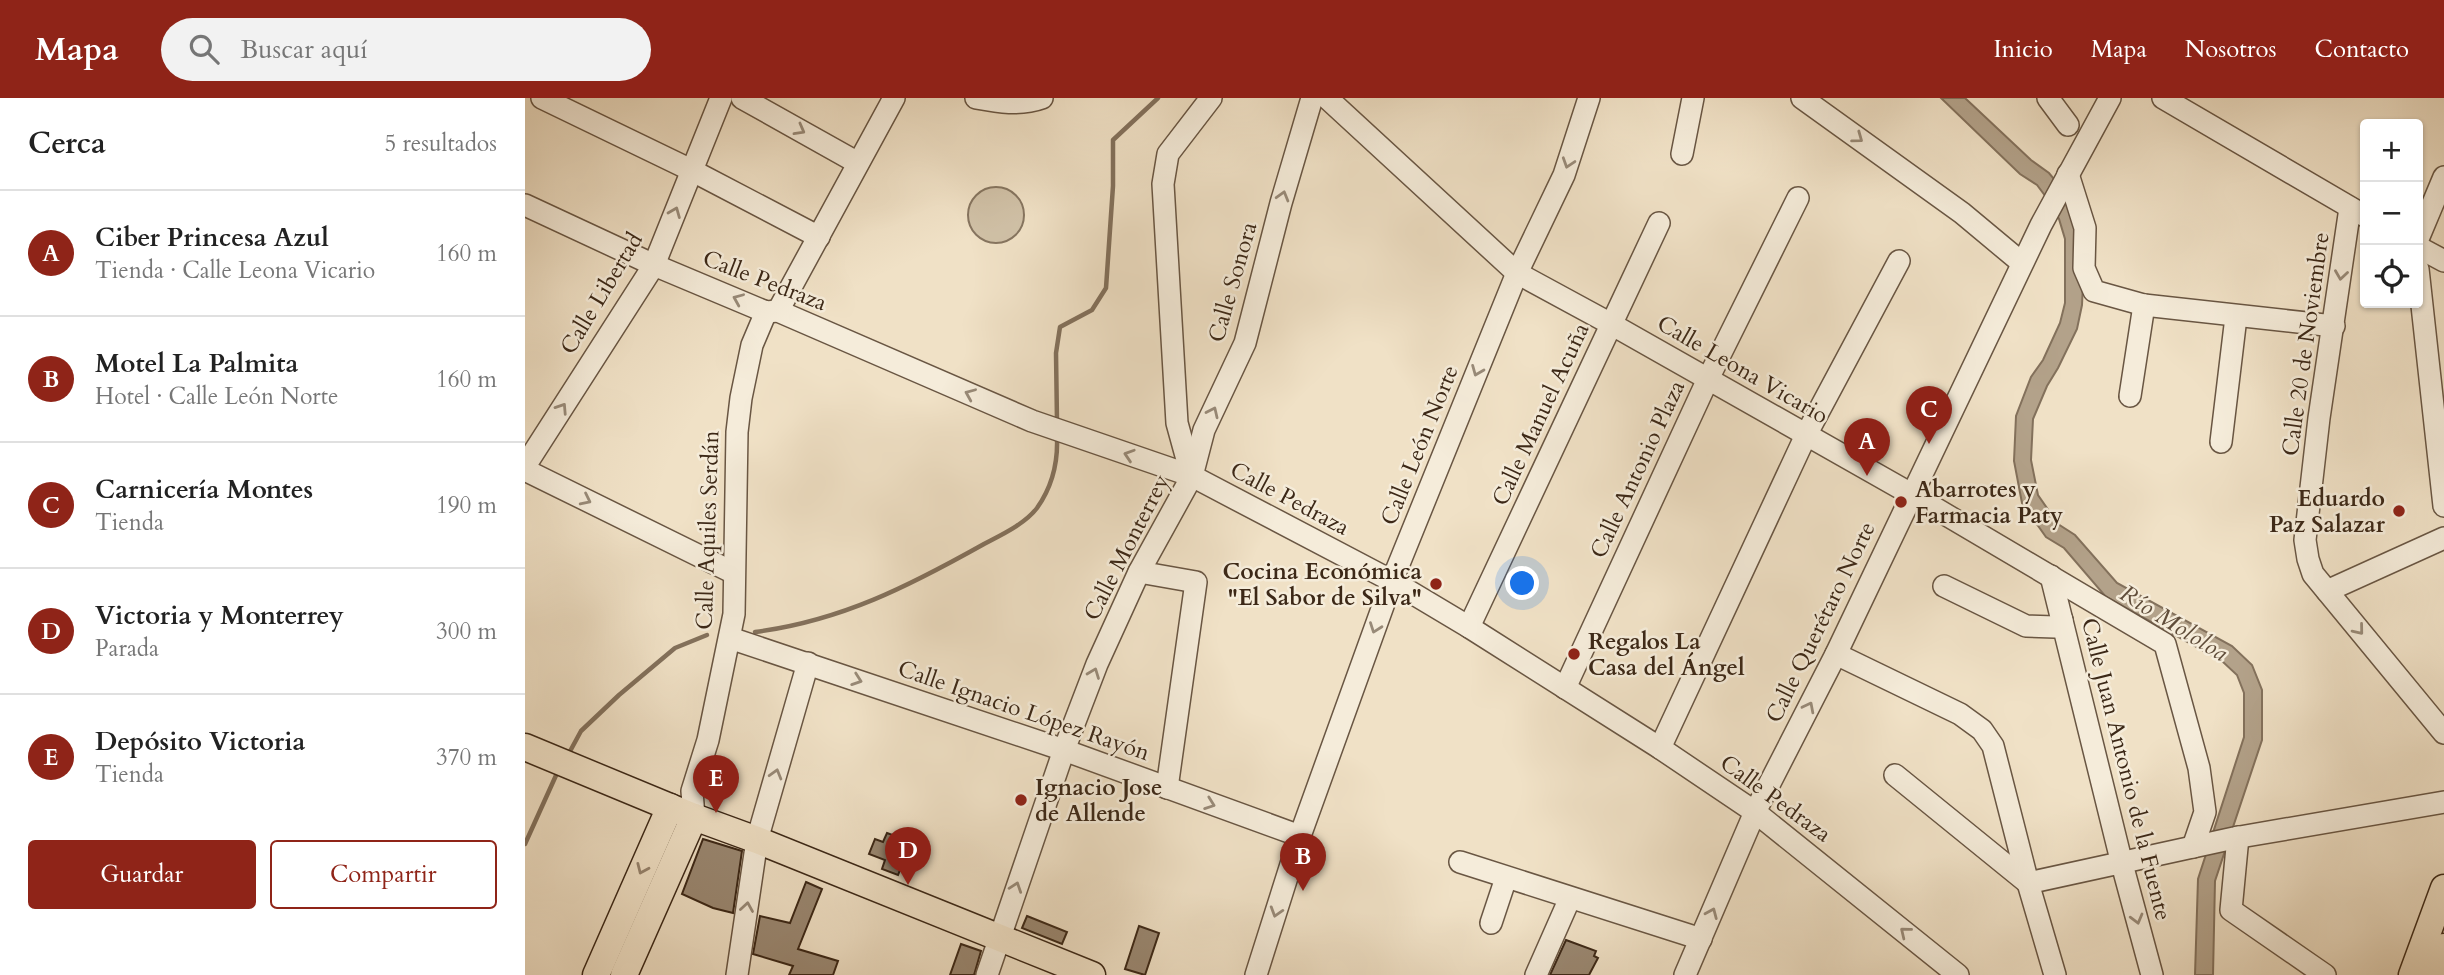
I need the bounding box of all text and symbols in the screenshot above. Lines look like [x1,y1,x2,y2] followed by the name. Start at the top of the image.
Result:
[161,18,651,81] search box
[35,27,119,72] text: Mapa
[185,30,223,68] icon: search
[241,32,368,67] text: Buscar aquí
[1993,33,2053,66] text: Inicio
[2091,33,2147,66] text: Mapa
[2185,33,2277,66] text: Nosotros
[2315,33,2409,66] text: Contacto
[2360,119,2423,308] map controls
[2360,119,2423,182] button: +
[793,122,805,135] one-way arrow
[28,123,106,164] text: Cerca
[384,128,497,159] text: 5 resultados
[1850,130,1863,142] one-way arrow
[1562,156,1576,169] one-way arrow
[2360,182,2423,245] button: −
[1274,190,1289,202] one-way arrow
[666,206,680,218] one-way arrow
[1201,218,1264,346] street label: Calle Sonora
[95,220,329,255] text: Ciber Princesa Azul
[553,226,650,360] street label: Calle Libertad
[2274,230,2337,458] street label: Calle 20 de Noviembre
[42,238,60,269] text: A
[436,238,497,269] text: 160 m
[698,243,831,318] street label: Calle Pedraza
[2360,245,2423,308] button: locate
[95,255,375,286] text: Tienda · Calle Leona Vicario
[2333,269,2348,281] one-way arrow
[732,293,745,307] one-way arrow
[1651,308,1834,431] street label: Calle Leona Vicario
[1485,318,1596,511] street label: Calle Manuel Acuña
[95,346,298,381] text: Motel La Palmita
[1373,361,1466,530] street label: Calle León Norte
[43,364,59,395] text: B
[436,364,497,395] text: 160 m
[1472,365,1486,377] one-way arrow
[1583,375,1692,563] street label: Calle Antonio Plaza
[95,381,338,412] text: Hotel · Calle León Norte
[1906,386,1952,444] pin: C
[965,388,977,402] one-way arrow
[553,403,566,416] one-way arrow
[1204,406,1218,419] one-way arrow
[1844,418,1890,476] pin: A
[689,430,726,630] street label: Calle Aquiles Serdán
[1123,449,1135,463] one-way arrow
[1225,454,1355,543] street label: Calle Pedraza
[1076,469,1177,626] street label: Calle Monterrey
[95,472,313,507] text: Carnicería Montes
[1915,474,2063,531] place label: Abarrotes y Farmacia Paty
[2269,483,2386,540] place label: Eduardo Paz Salazar
[42,490,60,521] text: C
[436,490,497,521] text: 190 m
[579,492,591,506] one-way arrow
[1893,494,1909,510] marker: Abarrotes y Farmacia Paty
[2391,503,2407,519] marker: Eduardo Paz Salazar
[95,507,164,538] text: Tienda
[1758,517,1883,728] street label: Calle Querétaro Norte
[1223,556,1423,613] place label: Cocina Económica "El Sabor de Silva"
[1505,566,1539,600] your location
[1428,576,1444,592] marker: Cocina Económica "El Sabor de Silva"
[2113,577,2234,670] water label: Río Mololoa
[95,598,344,633] text: Victoria y Monterrey
[2074,615,2179,924] street label: Calle Juan Antonio de la Fuente
[41,616,61,647] text: D
[436,616,497,647] text: 300 m
[2351,621,2363,634] one-way arrow
[1369,622,1383,634] one-way arrow
[1588,626,1745,683] place label: Regalos La Casa del Ángel
[95,633,159,664] text: Parada
[1566,646,1582,662] marker: Regalos La Casa del Ángel
[894,653,1154,768] street label: Calle Ignacio López Rayón
[1085,668,1099,680] one-way arrow
[850,672,862,686] one-way arrow
[1800,702,1814,714] one-way arrow
[95,724,305,759] text: Depósito Victoria
[44,742,58,773] text: E
[436,742,497,773] text: 370 m
[1714,747,1838,849] street label: Calle Pedraza
[693,755,739,813] pin: E
[95,759,164,790] text: Tienda
[768,768,783,780] one-way arrow
[1035,772,1162,829] place label: Ignacio Jose de Allende
[1013,792,1029,808] marker: Ignacio Jose de Allende
[1204,796,1216,810] one-way arrow
[885,827,931,885] pin: D
[1280,833,1326,891] pin: B
[28,840,256,909] button: Guardar
[270,840,497,909] button: Compartir
[637,862,651,874] one-way arrow
[1008,882,1022,894] one-way arrow
[739,902,754,913] one-way arrow
[1270,906,1284,918] one-way arrow
[1704,907,1718,920] one-way arrow
[2129,913,2143,925] one-way arrow
[1901,928,1914,940] one-way arrow

